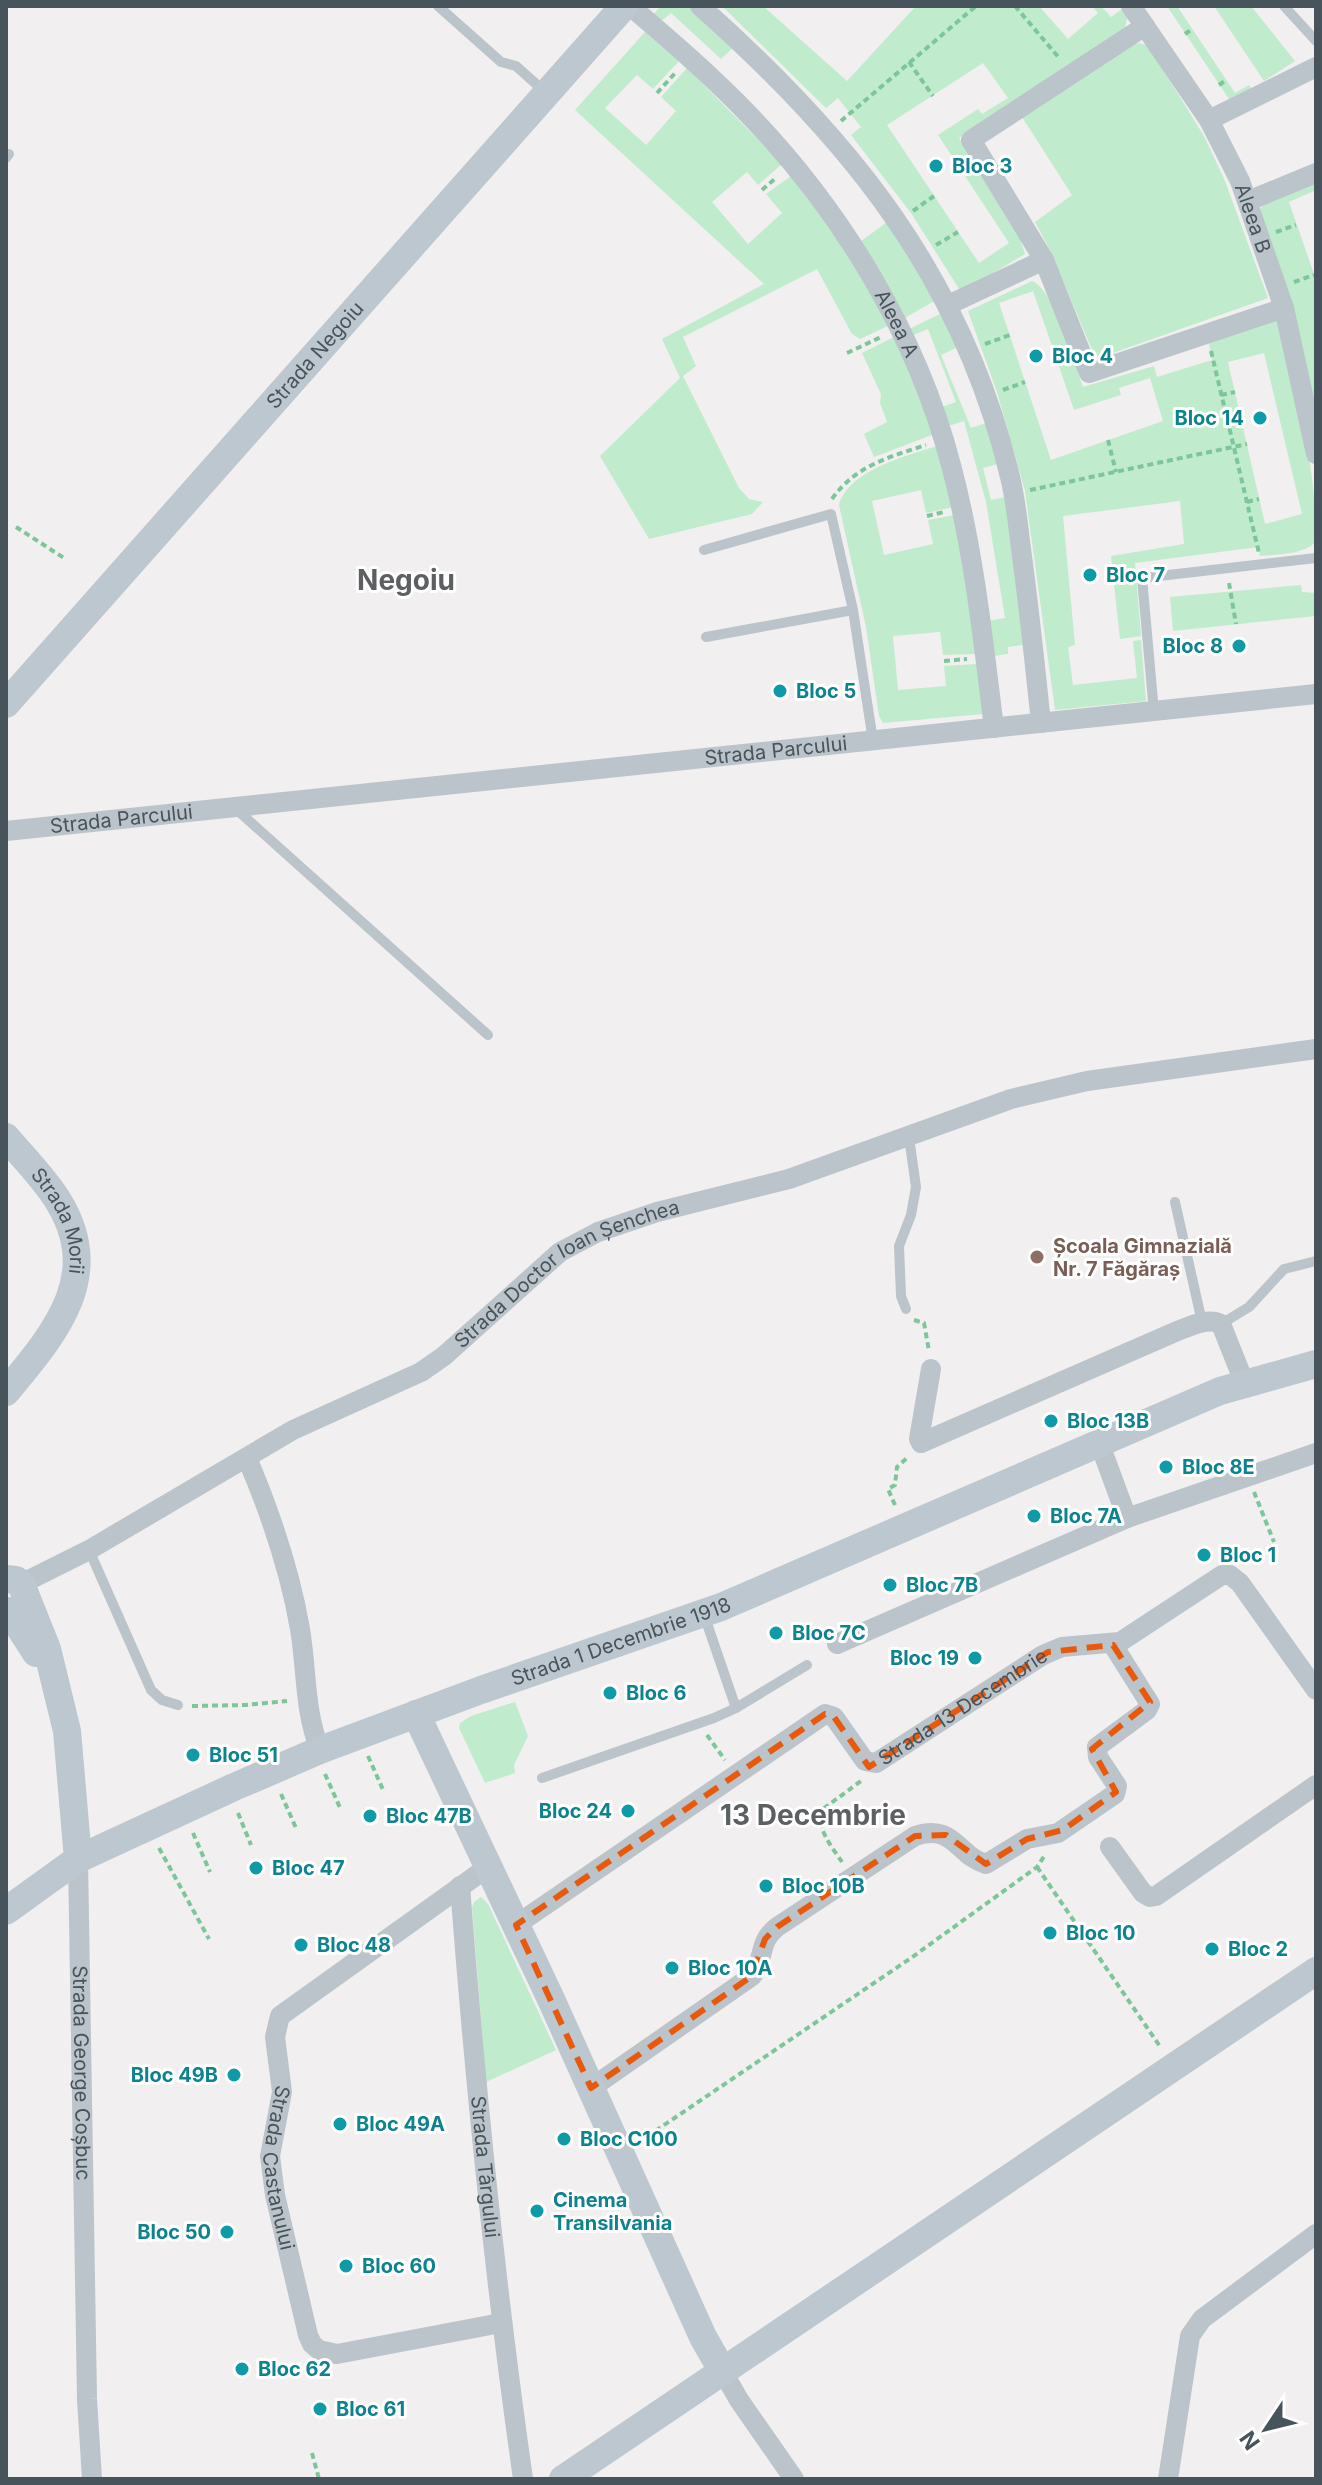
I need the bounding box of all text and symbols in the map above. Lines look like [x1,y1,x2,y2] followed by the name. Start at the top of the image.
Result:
[952,154,1012,178] place label: Bloc 3
[927,157,945,175] marker: Bloc 3
[1230,180,1276,256] street label: Aleea B
[870,285,924,361] street label: Aleea A
[261,297,369,414] street label: Strada Negoiu
[1052,344,1113,368] place label: Bloc 4
[1027,347,1045,365] marker: Bloc 4
[1174,406,1244,430] place label: Bloc 14
[1251,409,1269,427] marker: Bloc 14
[357,563,455,597] district label: Negoiu
[1106,563,1165,587] place label: Bloc 7
[1081,566,1099,584] marker: Bloc 7
[1163,634,1223,658] place label: Bloc 8
[1230,637,1248,655] marker: Bloc 8
[796,679,856,703] place label: Bloc 5
[771,682,789,700] marker: Bloc 5
[703,731,848,770] street label: Strada Parcului
[49,800,194,838] street label: Strada Parcului
[26,1163,89,1275] street label: Strada Morii
[449,1195,682,1353] street label: Strada Doctor Ioan Șenchea
[1053,1234,1232,1281] place label: Școala Gimnazială Nr. 7 Făgăraș
[1028,1248,1046,1266] marker: Școala Gimnazială Nr. 7 Făgăraș
[1067,1409,1149,1433] place label: Bloc 13B
[1042,1412,1060,1430] marker: Bloc 13B
[1182,1455,1255,1479] place label: Bloc 8E
[1157,1458,1175,1476] marker: Bloc 8E
[1050,1504,1122,1528] place label: Bloc 7A
[1025,1507,1043,1525] marker: Bloc 7A
[1220,1543,1276,1567] place label: Bloc 1
[1195,1546,1213,1564] marker: Bloc 1
[906,1573,978,1597] place label: Bloc 7B
[881,1576,899,1594] marker: Bloc 7B
[508,1592,735,1691] street label: Strada 1 Decembrie 1918
[792,1621,866,1645] place label: Bloc 7C
[767,1624,785,1642] marker: Bloc 7C
[874,1643,1052,1770] street label: Strada 13 Decembrie
[890,1646,959,1670] place label: Bloc 19
[966,1649,984,1667] marker: Bloc 19
[626,1681,686,1705] place label: Bloc 6
[601,1684,619,1702] marker: Bloc 6
[209,1743,278,1767] place label: Bloc 51
[184,1746,202,1764] marker: Bloc 51
[720,1798,906,1832] district label: 13 Decembrie
[539,1799,612,1823] place label: Bloc 24
[619,1802,637,1820] marker: Bloc 24
[386,1804,472,1828] place label: Bloc 47B
[361,1807,379,1825] marker: Bloc 47B
[272,1856,345,1880] place label: Bloc 47
[247,1859,265,1877] marker: Bloc 47
[782,1874,865,1898] place label: Bloc 10B
[757,1877,775,1895] marker: Bloc 10B
[1066,1921,1136,1945] place label: Bloc 10
[1041,1924,1059,1942] marker: Bloc 10
[317,1933,391,1957] place label: Bloc 48
[292,1936,310,1954] marker: Bloc 48
[1228,1937,1288,1961] place label: Bloc 2
[1203,1940,1221,1958] marker: Bloc 2
[688,1956,773,1980] place label: Bloc 10A
[663,1959,681,1977] marker: Bloc 10A
[68,1965,95,2181] street label: Strada George Coșbuc
[131,2063,218,2087] place label: Bloc 49B
[225,2066,243,2084] marker: Bloc 49B
[258,2084,300,2252] street label: Strada Castanului
[466,2095,504,2239] street label: Strada Târgului
[356,2112,445,2136] place label: Bloc 49A
[331,2115,349,2133] marker: Bloc 49A
[580,2127,678,2151] place label: Bloc C100
[555,2130,573,2148] marker: Bloc C100
[553,2188,672,2235] place label: Cinema Transilvania
[528,2202,546,2220] marker: Cinema Transilvania
[137,2220,211,2244] place label: Bloc 50
[218,2223,236,2241] marker: Bloc 50
[362,2254,436,2278] place label: Bloc 60
[337,2257,355,2275] marker: Bloc 60
[258,2357,331,2381] place label: Bloc 62
[233,2360,251,2378] marker: Bloc 62
[1226,2389,1306,2469] north arrow
[336,2397,405,2421] place label: Bloc 61
[311,2400,329,2418] marker: Bloc 61
[1234,2426,1265,2455] text: N

